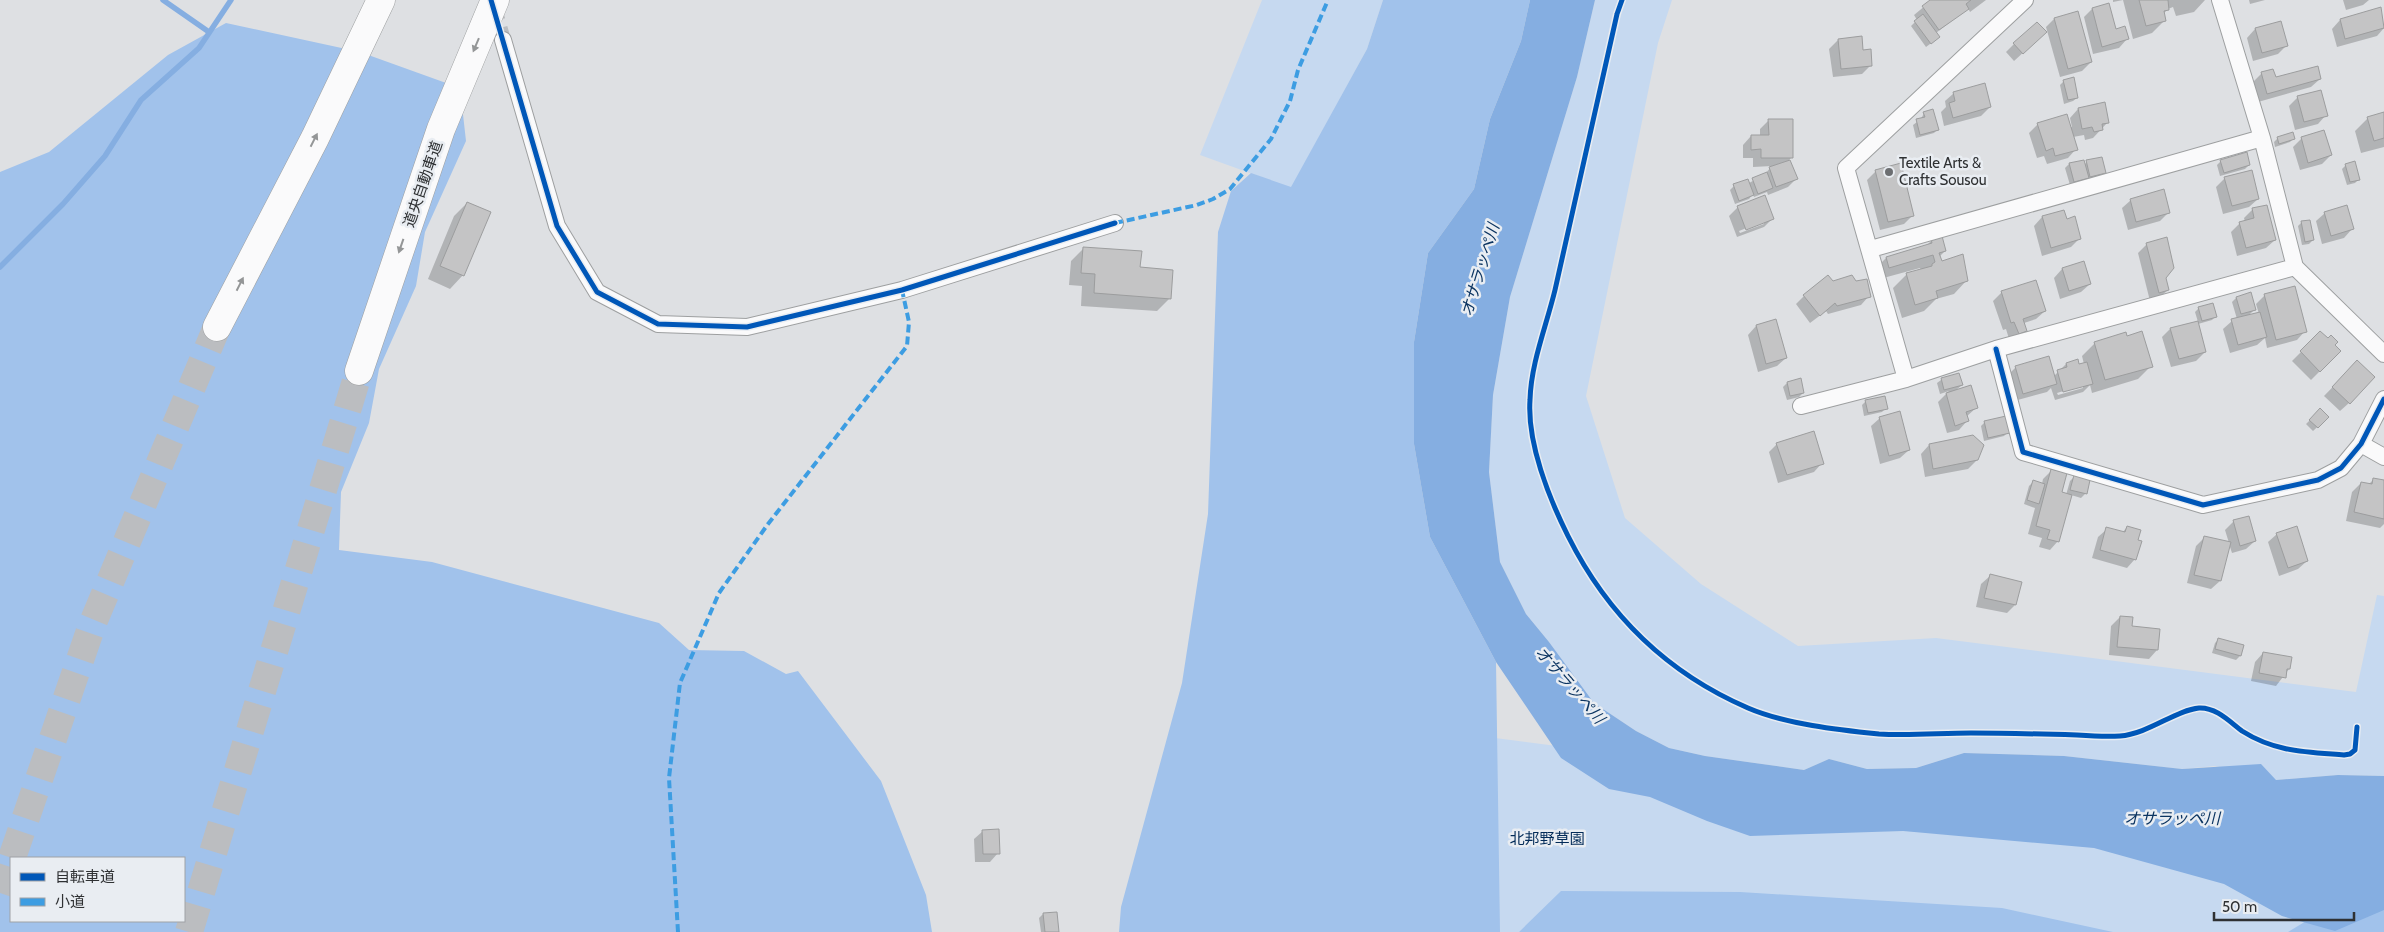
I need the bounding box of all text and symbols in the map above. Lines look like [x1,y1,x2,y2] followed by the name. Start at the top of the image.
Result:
[472,38,480,52] one-way arrow
[310,132,318,147] one-way arrow
[400,139,446,229] street label: 道央自動車道
[1899,154,1987,189] place label: Textile Arts & Crafts Sousou
[1883,166,1895,178] marker: Textile Arts & Crafts Sousou
[1457,219,1504,319] water label: オサラッペ川
[397,239,405,254] one-way arrow
[236,277,244,291] one-way arrow
[1531,643,1610,729] water label: オサラッペ川
[2124,809,2222,828] water label: オサラッペ川
[1509,830,1585,848] park label: 北邦野草園
[10,857,185,922] legend
[55,868,115,886] text: 自転車道
[2214,890,2354,922] scale bar
[55,893,85,911] text: 小道
[2222,898,2257,916] text: 50 m

